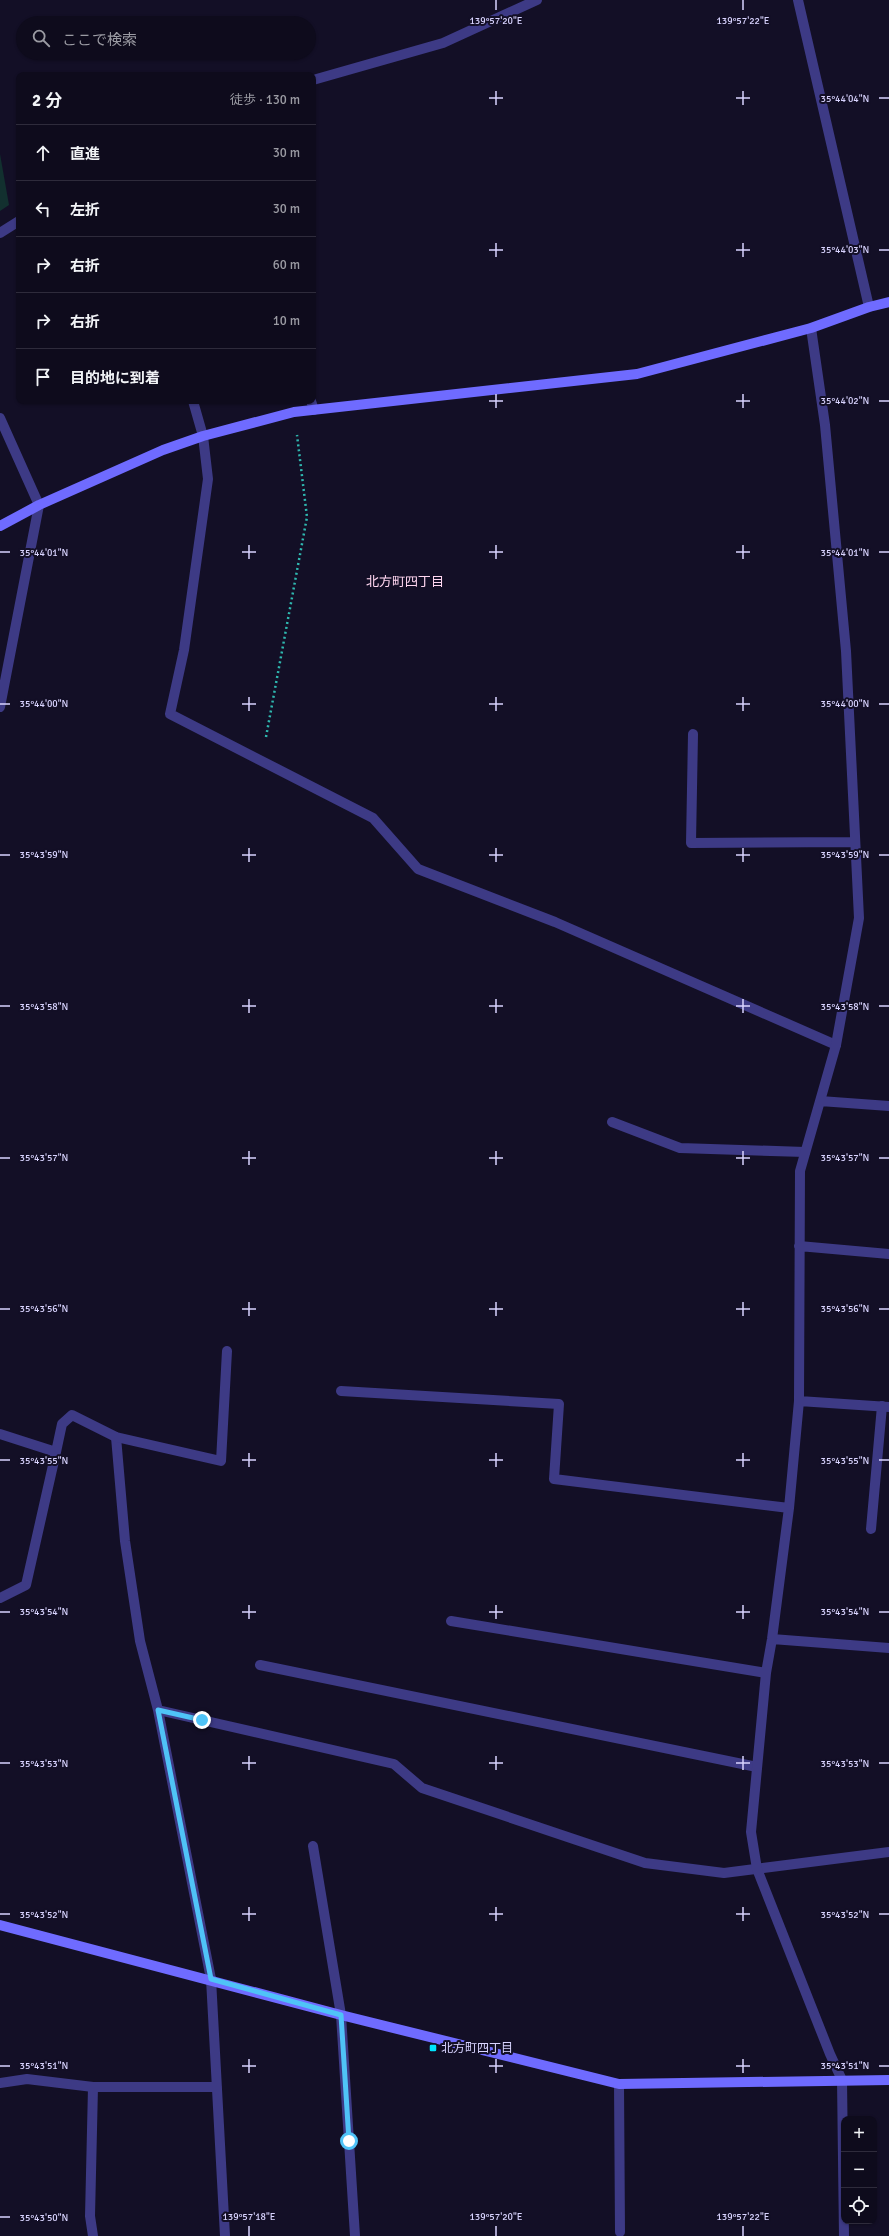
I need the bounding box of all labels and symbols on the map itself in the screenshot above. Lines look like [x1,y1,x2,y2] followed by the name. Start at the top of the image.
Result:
[469,15,523,27] text: 139°57'20"E
[716,15,770,27] text: 139°57'22"E
[821,93,869,105] text: 35°44'04"N
[821,244,869,256] text: 35°44'03"N
[821,395,869,407] text: 35°44'02"N
[20,547,68,559] text: 35°44'01"N
[821,547,869,559] text: 35°44'01"N
[366,574,444,590] district label: 北方町四丁目
[20,698,68,710] text: 35°44'00"N
[821,698,869,710] text: 35°44'00"N
[20,849,68,861] text: 35°43'59"N
[821,849,869,861] text: 35°43'59"N
[20,1001,68,1013] text: 35°43'58"N
[821,1001,869,1013] text: 35°43'58"N
[20,1152,68,1164] text: 35°43'57"N
[821,1152,869,1164] text: 35°43'57"N
[20,1303,68,1315] text: 35°43'56"N
[821,1303,869,1315] text: 35°43'56"N
[20,1455,68,1467] text: 35°43'55"N
[821,1455,869,1467] text: 35°43'55"N
[20,1606,68,1618] text: 35°43'54"N
[821,1606,869,1618] text: 35°43'54"N
[193,1711,211,1729] route end
[20,1758,68,1770] text: 35°43'53"N
[821,1758,869,1770] text: 35°43'53"N
[20,1909,68,1921] text: 35°43'52"N
[821,1909,869,1921] text: 35°43'52"N
[441,2041,513,2056] place label: 北方町四丁目
[428,2043,438,2053] marker: 北方町四丁目
[20,2060,68,2072] text: 35°43'51"N
[821,2060,869,2072] text: 35°43'51"N
[340,2132,358,2150] route start
[222,2211,276,2223] text: 139°57'18"E
[469,2211,523,2223] text: 139°57'20"E
[716,2211,770,2223] text: 139°57'22"E
[20,2212,68,2224] text: 35°43'50"N

